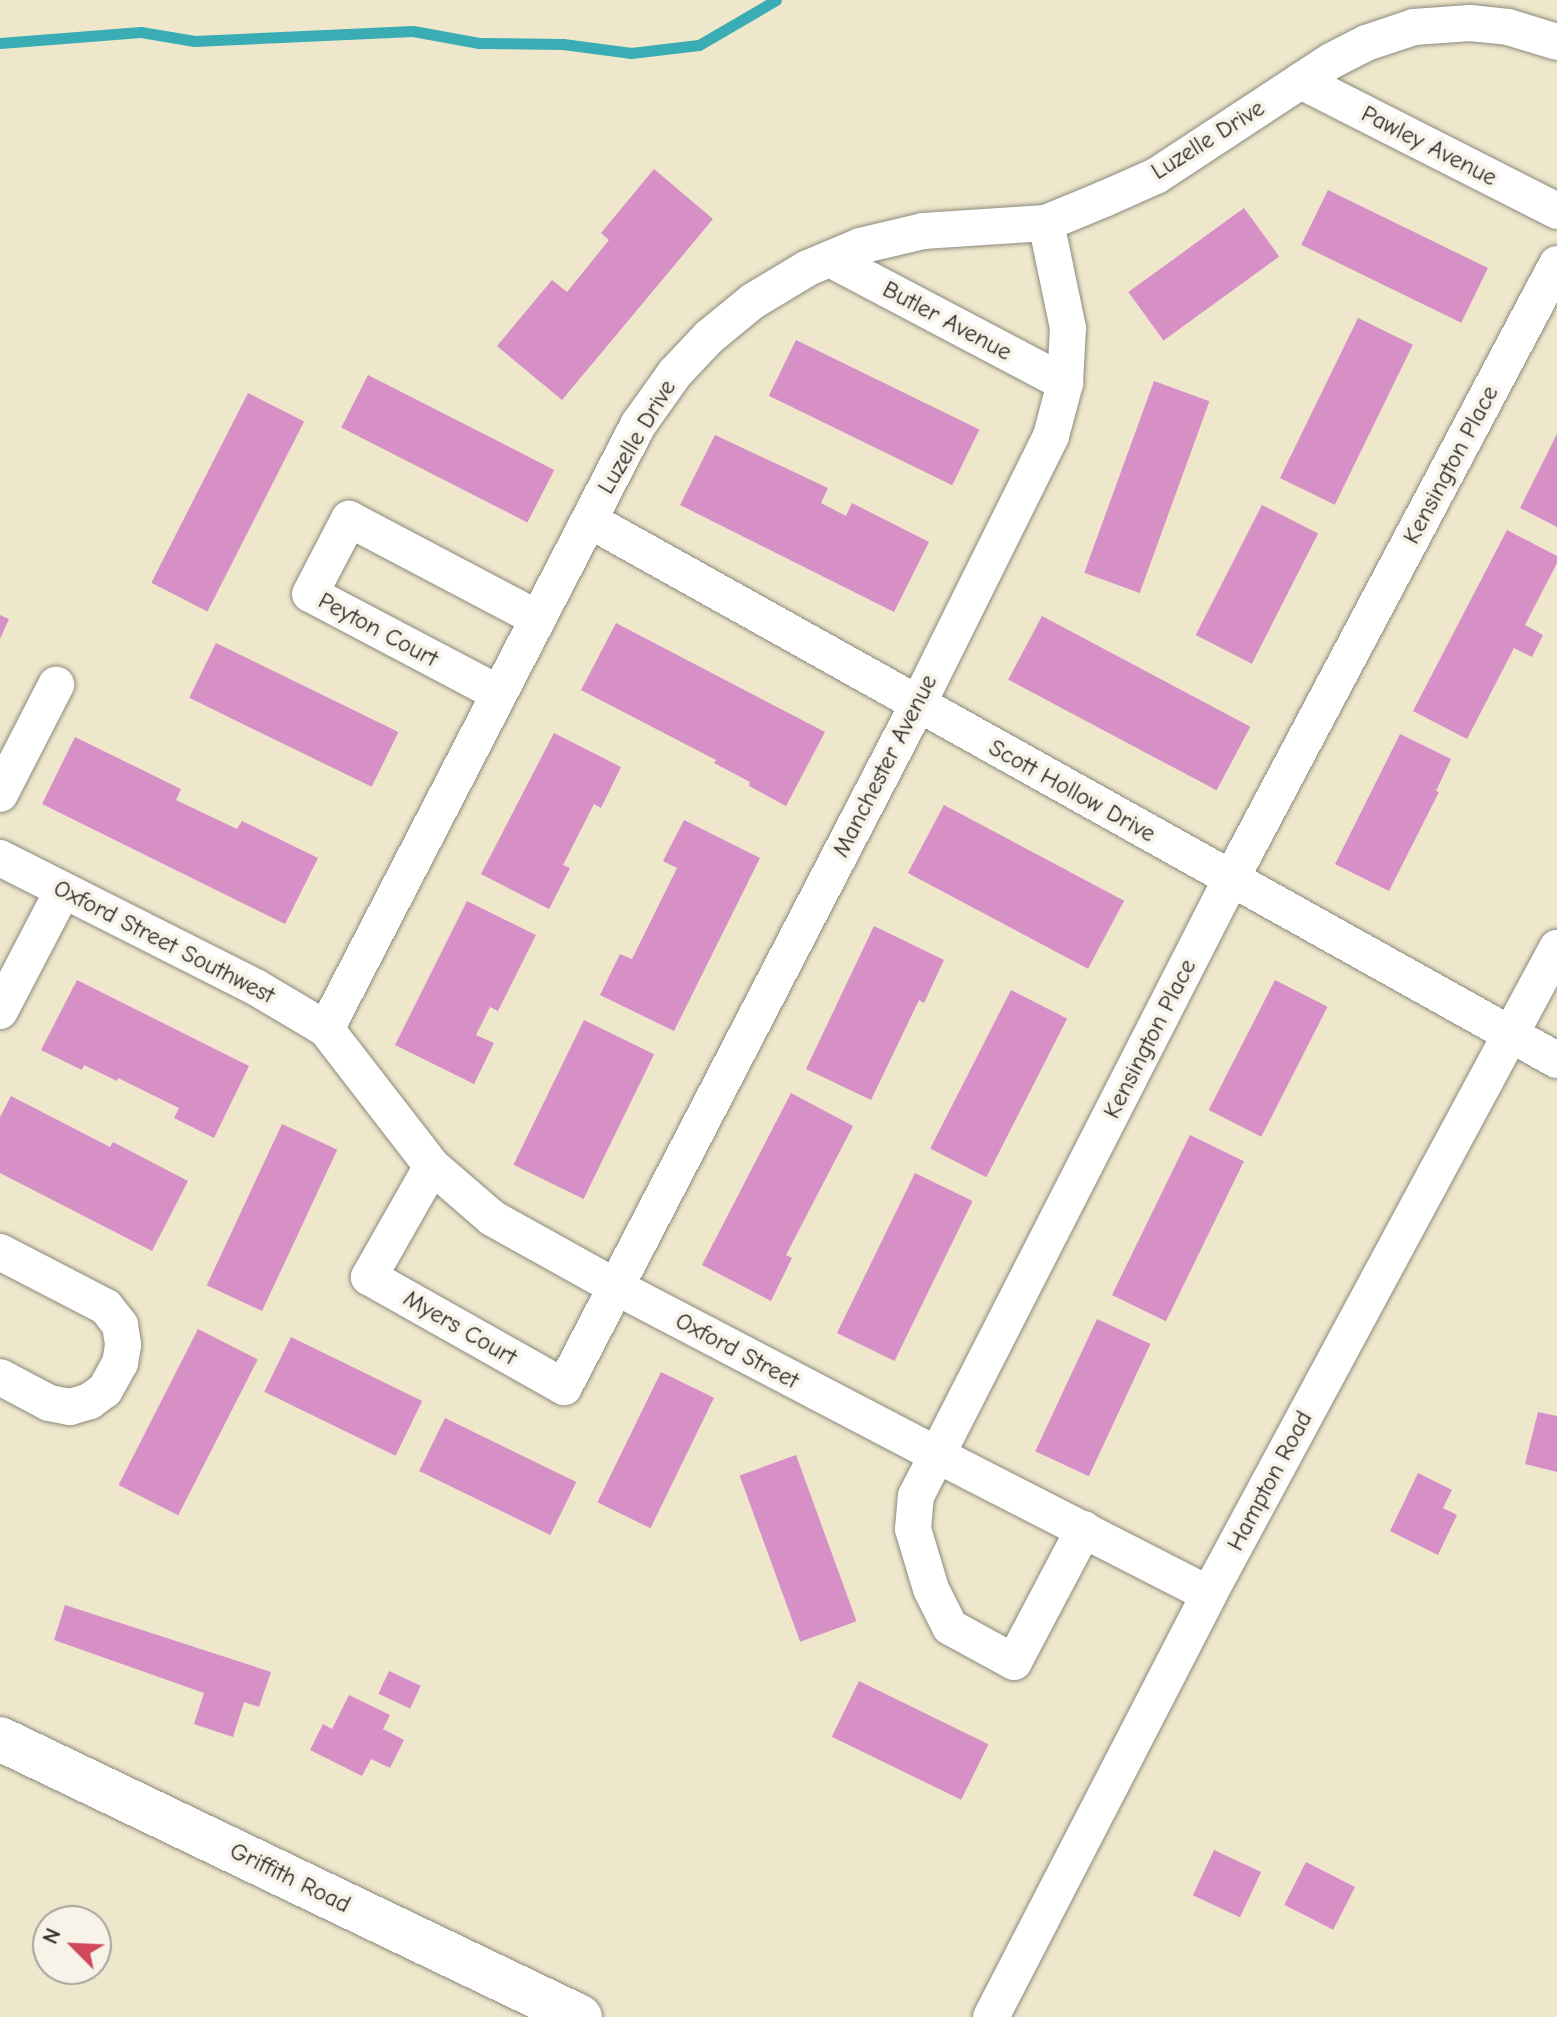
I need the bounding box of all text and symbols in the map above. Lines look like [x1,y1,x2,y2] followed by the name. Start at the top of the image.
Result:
[1146,94,1270,186] street label: Luzelle Drive
[1356,100,1502,192] street label: Pawley Avenue
[878,275,1016,367] street label: Butler Avenue
[592,375,682,499] street label: Luzelle Drive
[1397,381,1505,549] street label: Kensington Place
[313,586,443,674] street label: Peyton Court
[827,670,943,862] street label: Manchester Avenue
[984,733,1160,849] street label: Scott Hollow Drive
[49,874,279,1010] street label: Oxford Street Southwest
[1097,955,1203,1123] street label: Kensington Place
[398,1284,522,1372] street label: Myers Court
[670,1307,804,1395] street label: Oxford Street
[1221,1406,1319,1556] street label: Hampton Road
[225,1836,355,1920] street label: Griffith Road
[32,1905,112,1985] north arrow
[37,1924,67,1948] text: N

